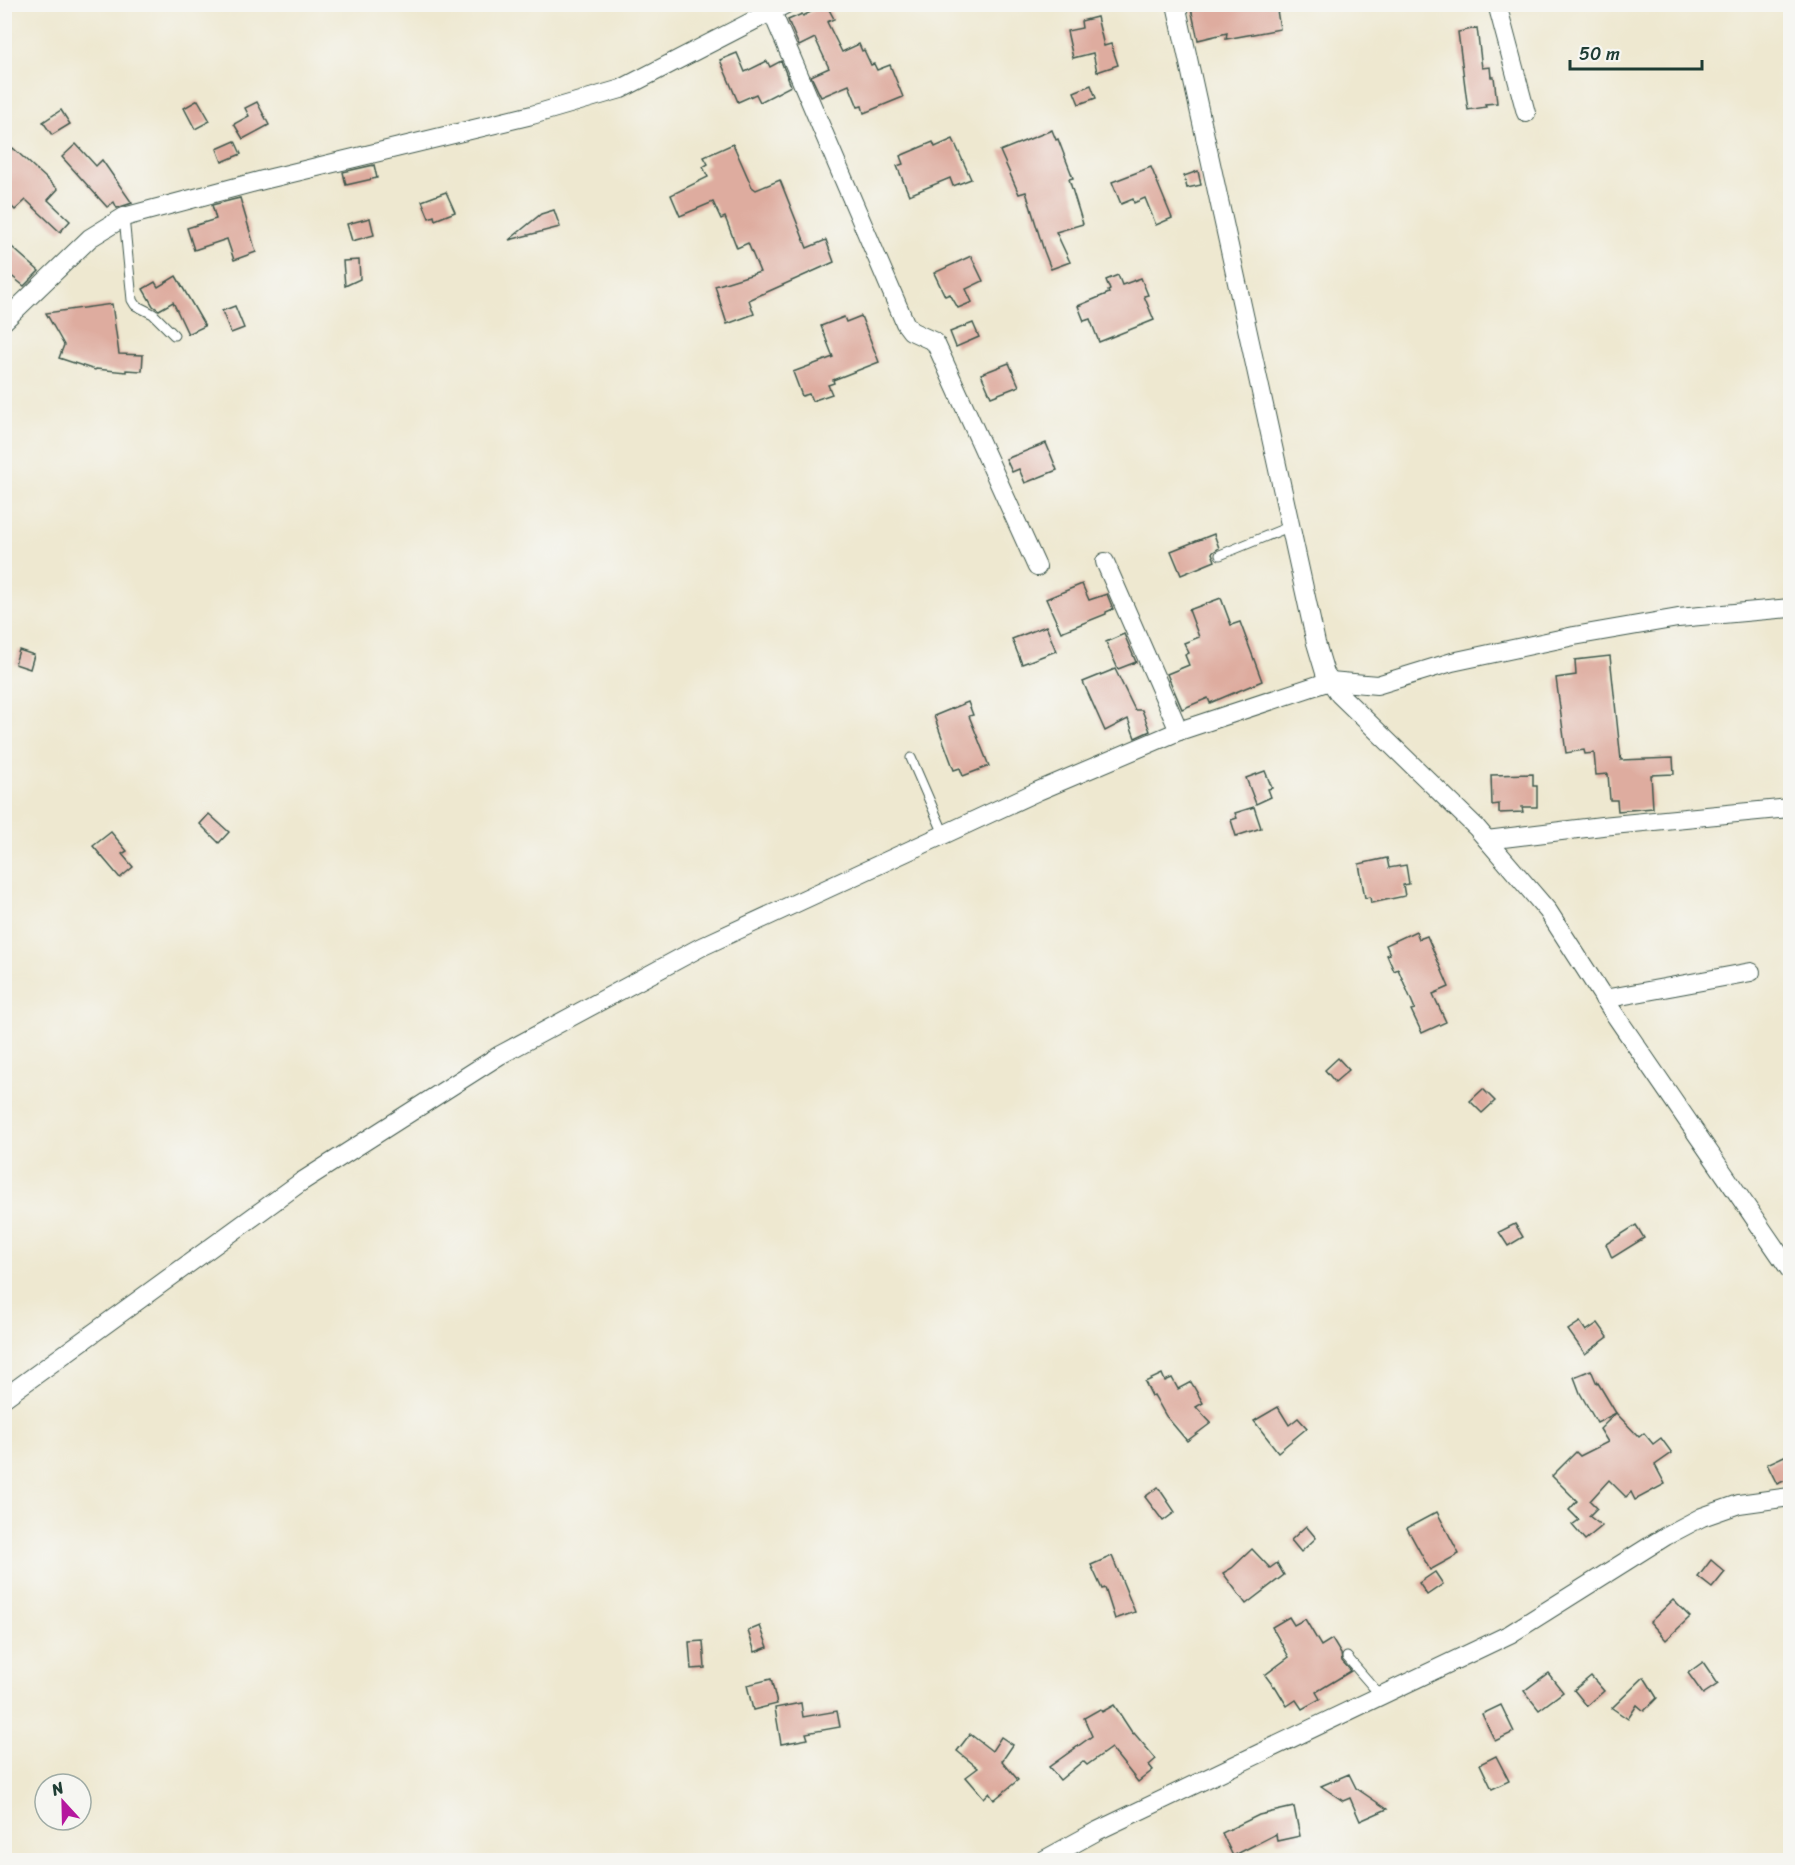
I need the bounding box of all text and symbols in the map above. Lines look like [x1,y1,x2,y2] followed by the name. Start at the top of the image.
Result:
[1570,33,1702,71] scale bar
[1579,38,1620,70] text: 50 m
[33,1772,93,1832] north arrow
[46,1773,69,1804] text: N

